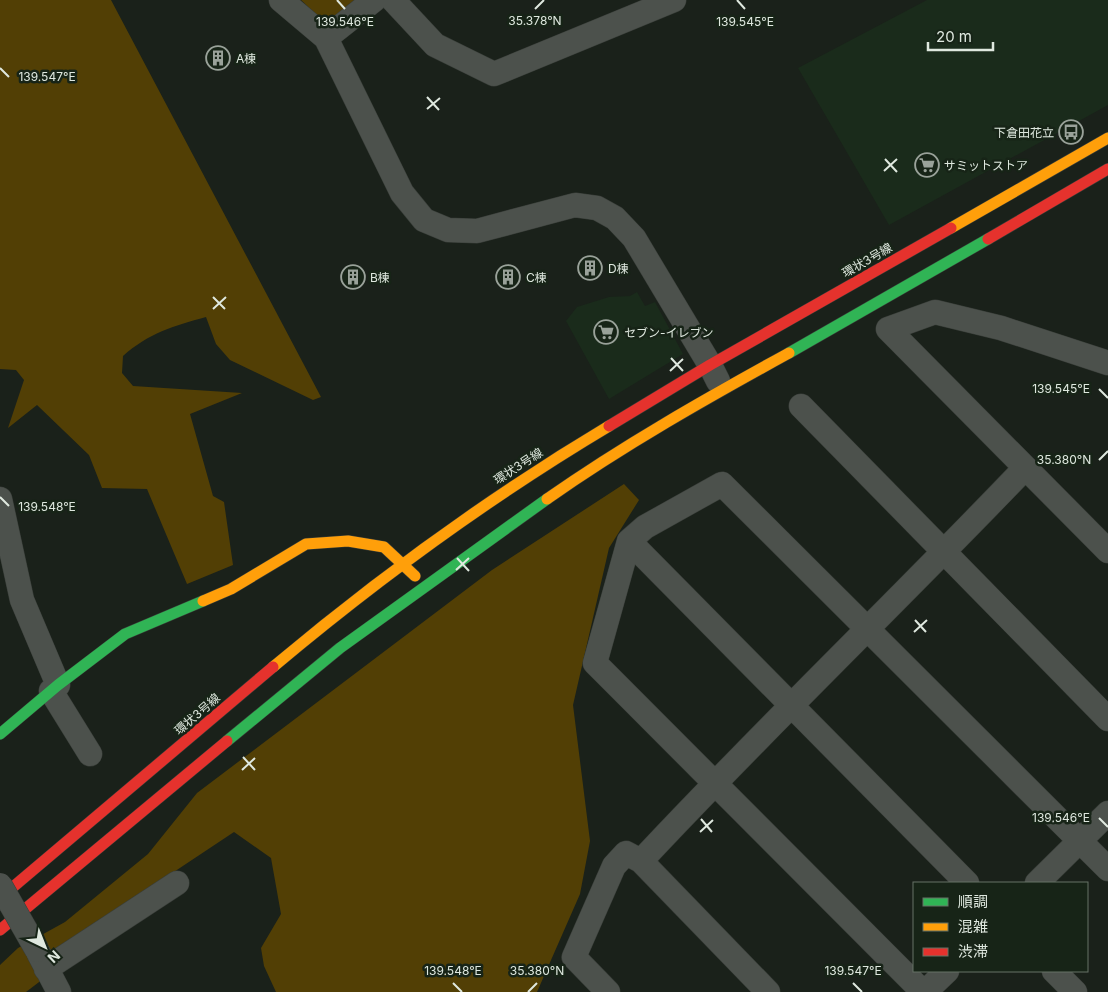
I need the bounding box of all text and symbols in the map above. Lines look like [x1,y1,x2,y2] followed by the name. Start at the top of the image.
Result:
[508,13,562,28] text: 35.378°N
[316,14,374,29] text: 139.546°E
[716,14,774,29] text: 139.545°E
[928,20,993,52] scale bar
[936,27,972,46] text: 20 m
[205,45,231,71] building icon: A棟
[236,51,256,66] place label: A棟
[18,69,76,84] text: 139.547°E
[1058,119,1084,145] bus stop icon: 下倉田花立
[994,125,1054,140] place label: 下倉田花立
[914,152,940,178] supermarket icon: サミットストア
[944,158,1028,173] place label: サミットストア
[839,240,895,280] street label: 環状3号線
[577,255,603,281] building icon: D棟
[608,261,629,276] place label: D棟
[340,264,366,290] building icon: B棟
[495,264,521,290] building icon: C棟
[370,270,390,285] place label: B棟
[526,270,547,285] place label: C棟
[593,319,619,345] supermarket icon: セブン-イレブン
[624,325,714,340] place label: セブン-イレブン
[1032,381,1090,396] text: 139.545°E
[491,445,545,487] street label: 環状3号線
[1037,452,1091,467] text: 35.380°N
[18,499,76,514] text: 139.548°E
[171,690,223,738] street label: 環状3号線
[1032,810,1090,825] text: 139.546°E
[913,882,1088,972] legend
[958,892,988,911] text: 順調
[958,917,988,936] text: 混雑
[20,922,70,972] north arrow
[958,942,988,961] text: 渋滞
[45,947,64,967] text: N
[424,963,482,978] text: 139.548°E
[510,963,564,978] text: 35.380°N
[824,963,882,978] text: 139.547°E

